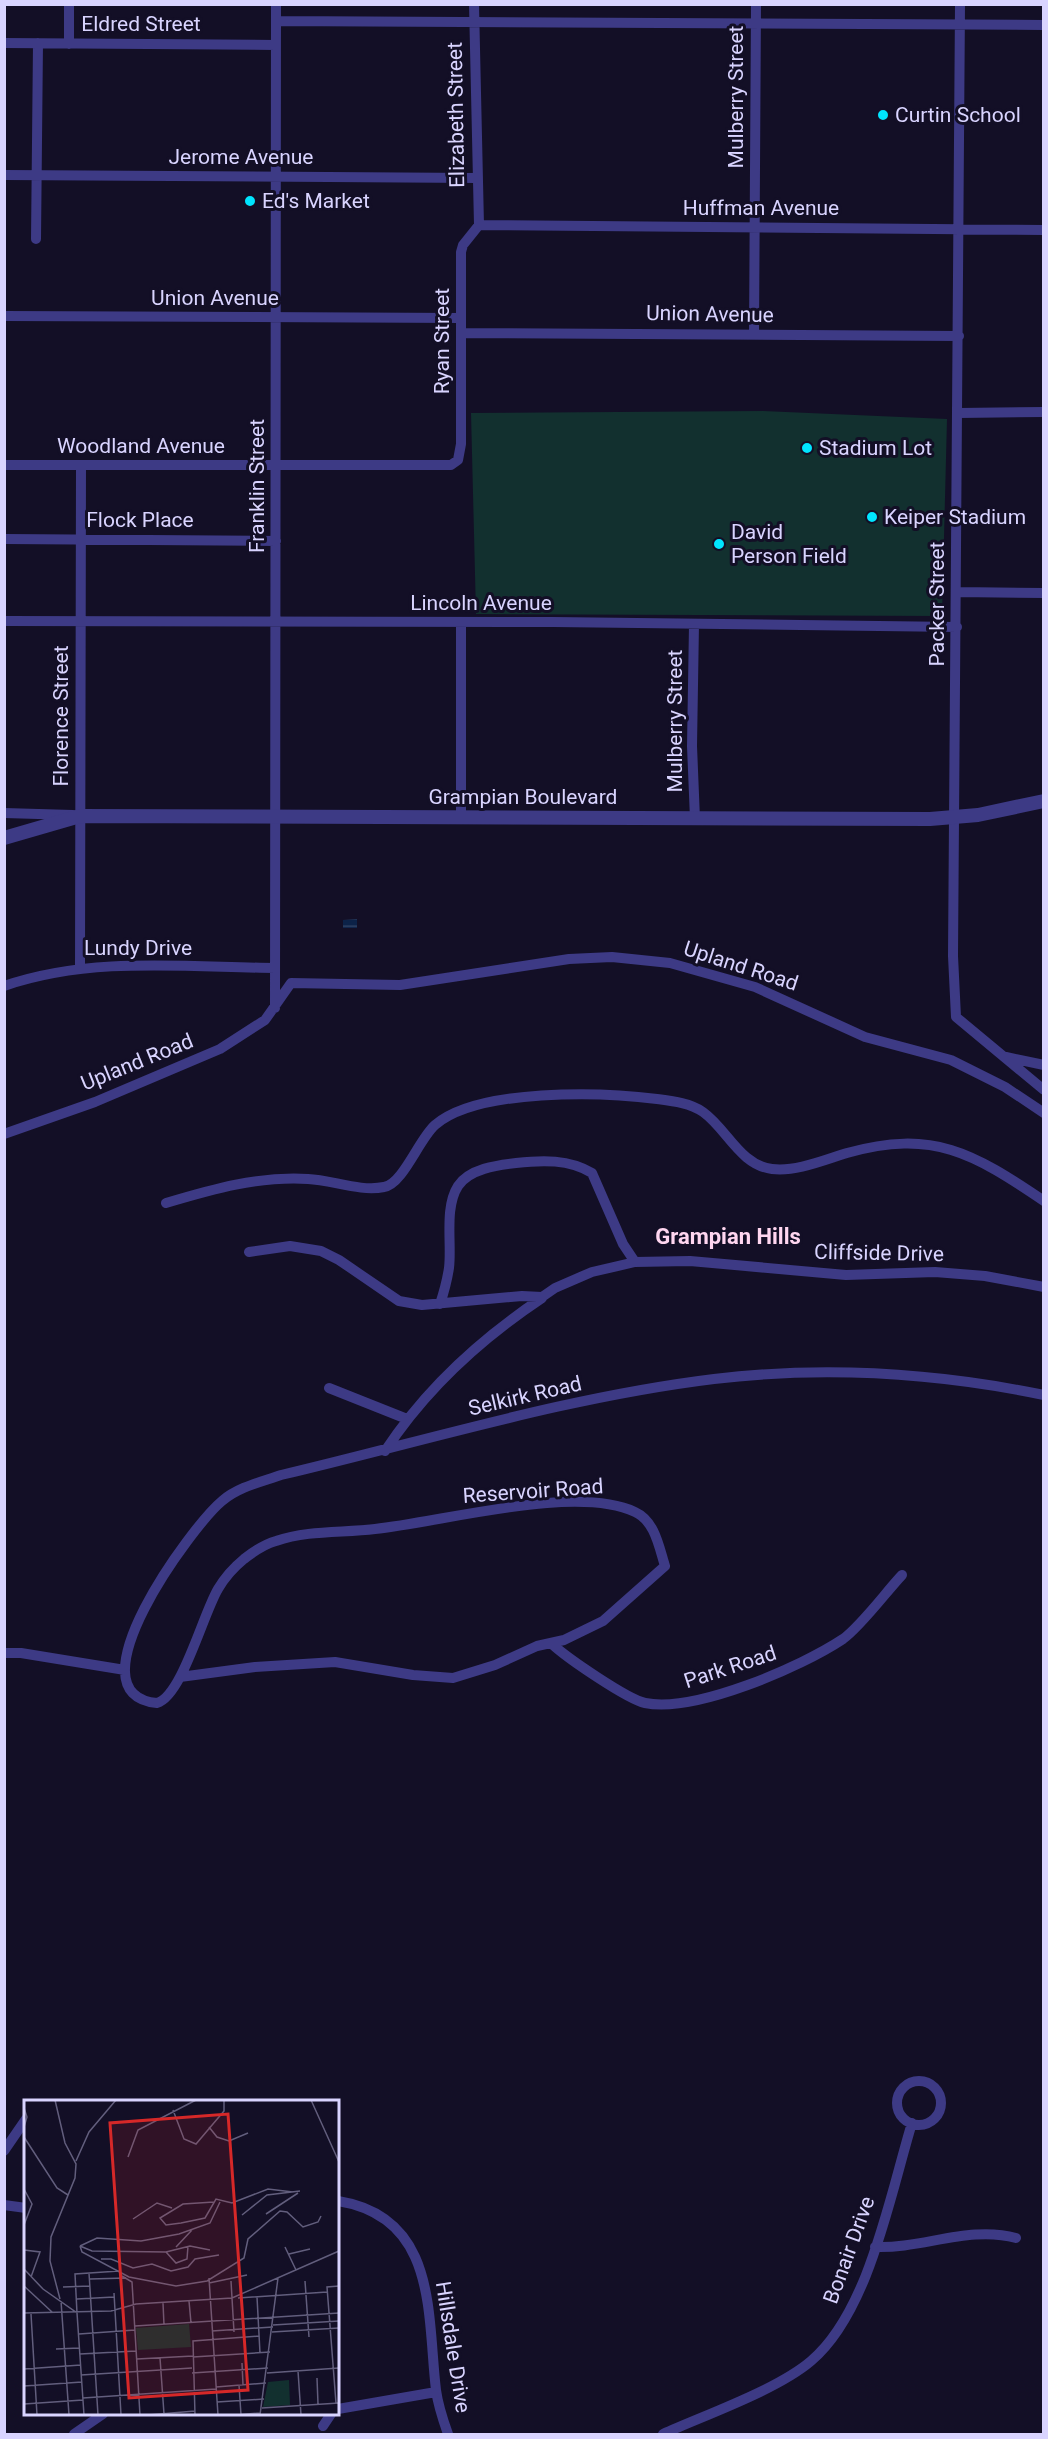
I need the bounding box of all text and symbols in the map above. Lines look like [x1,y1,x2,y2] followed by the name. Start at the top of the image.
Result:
[81,12,201,36] street label: Eldred Street
[724,25,748,168] street label: Mulberry Street
[443,42,469,188] street label: Elizabeth Street
[895,103,1021,127] place label: Curtin School
[876,108,890,122] marker: Curtin School
[168,145,314,169] street label: Jerome Avenue
[262,189,370,213] place label: Ed's Market
[243,194,257,208] marker: Ed's Market
[683,196,839,220] street label: Huffman Avenue
[151,286,279,310] street label: Union Avenue
[430,288,454,394] street label: Ryan Street
[646,301,774,327] street label: Union Avenue
[245,419,269,553] street label: Franklin Street
[57,434,225,458] street label: Woodland Avenue
[819,436,932,460] place label: Stadium Lot
[800,441,814,455] marker: Stadium Lot
[884,505,1026,529] place label: Keiper Stadium
[86,508,194,532] street label: Flock Place
[865,510,879,524] marker: Keiper Stadium
[731,520,847,568] place label: David Person Field
[712,537,726,551] marker: David Person Field
[925,541,949,666] street label: Packer Street
[410,591,552,615] street label: Lincoln Avenue
[49,645,73,787] street label: Florence Street
[663,649,687,792] street label: Mulberry Street
[429,785,617,809] street label: Grampian Boulevard
[84,936,192,960] street label: Lundy Drive
[681,936,801,996] street label: Upland Road
[77,1029,197,1095] street label: Upland Road
[655,1224,801,1249] district label: Grampian Hills
[814,1240,944,1266] street label: Cliffside Drive
[466,1371,584,1421] street label: Selkirk Road
[462,1474,604,1508] street label: Reservoir Road
[681,1641,779,1693] street label: Park Road
[24,2100,339,2415] inset map
[818,2193,880,2307] street label: Bonair Drive
[431,2279,475,2415] street label: Hillsdale Drive

